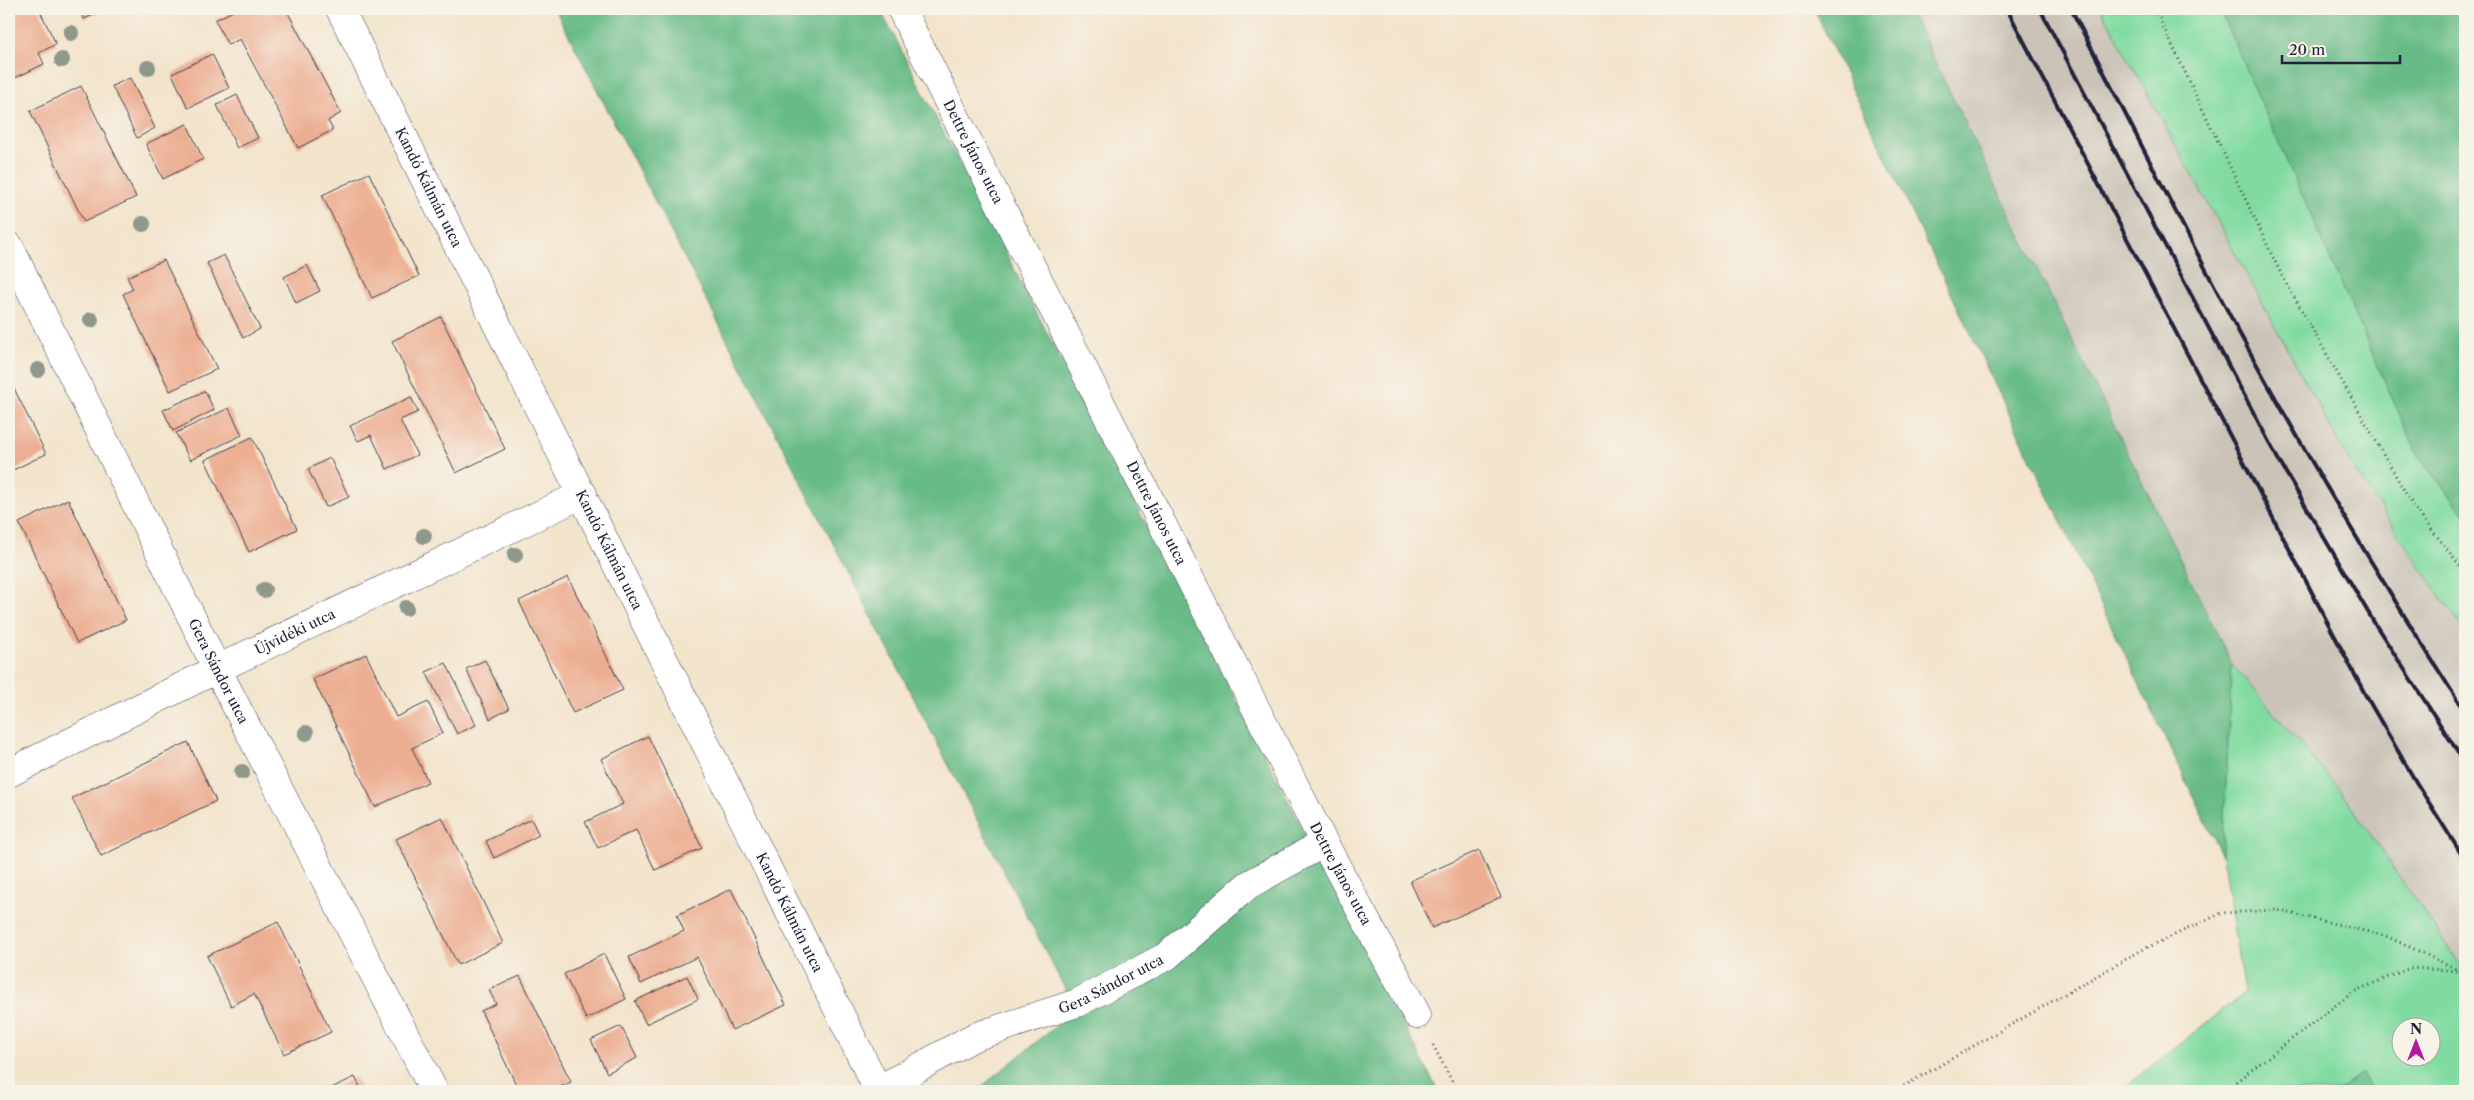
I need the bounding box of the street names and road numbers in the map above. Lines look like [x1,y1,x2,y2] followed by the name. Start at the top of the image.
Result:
[940,97,1007,207] street label: Dettre János utca
[391,124,466,251] street label: Kandó Kálmán utca
[1123,458,1191,568] street label: Dettre János utca
[572,487,647,613] street label: Kandó Kálmán utca
[251,604,339,659] street label: Újvidéki utca
[185,616,253,727] street label: Gera Sándor utca
[1306,819,1376,929] street label: Dettre János utca
[752,849,827,976] street label: Kandó Kálmán utca
[1056,950,1167,1017] street label: Gera Sándor utca

